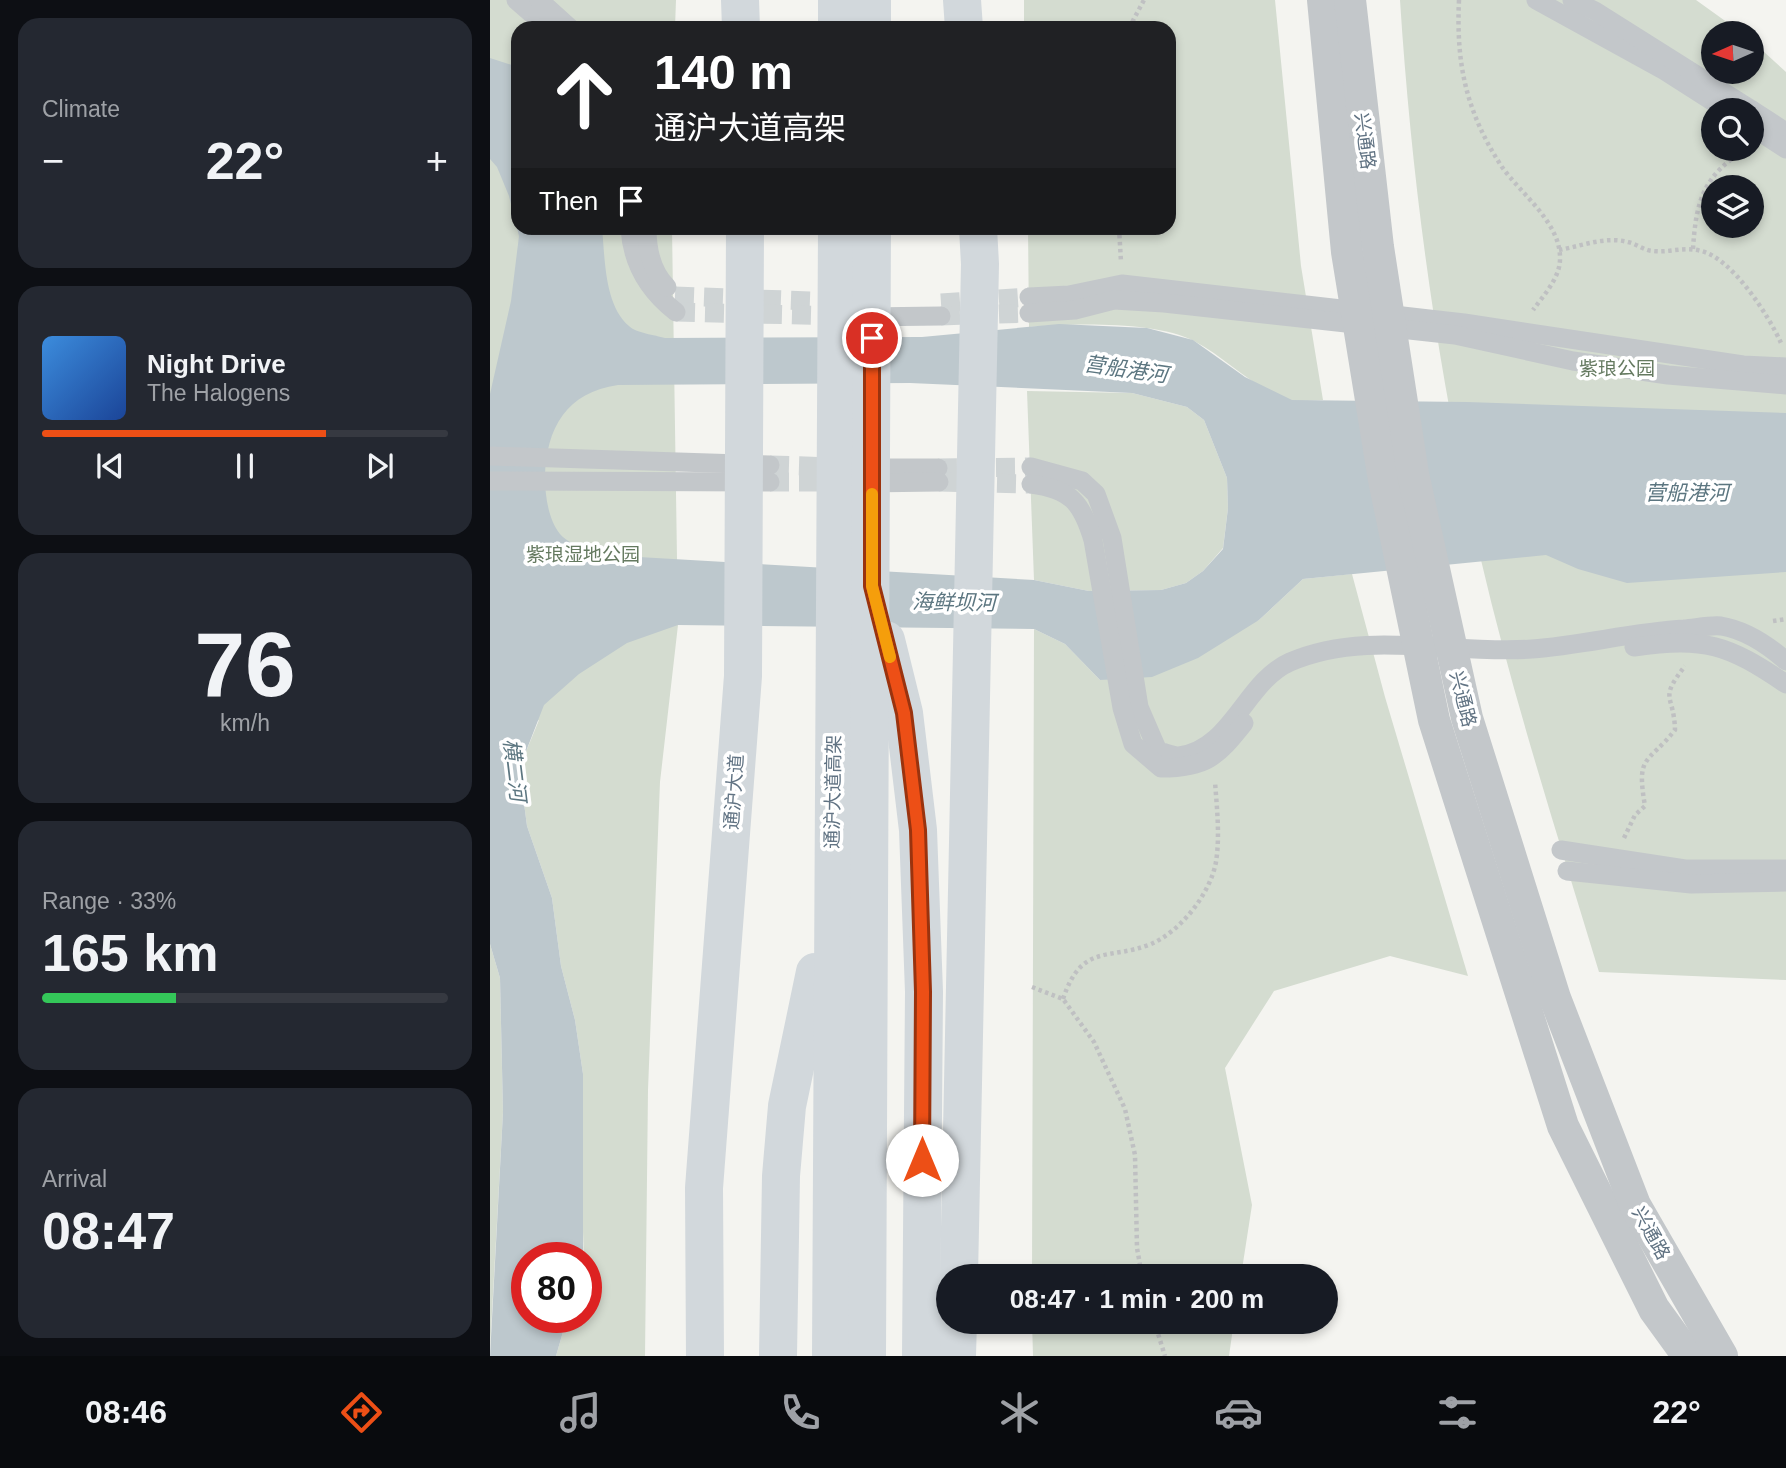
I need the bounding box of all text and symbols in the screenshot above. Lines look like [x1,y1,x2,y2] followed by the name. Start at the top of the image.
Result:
[1701,21,1764,84] north arrow
[1701,21,1764,238] map controls
[654,45,793,99] text: 140 m
[539,49,630,140] icon: ahead
[42,96,120,122] text: Climate
[1701,98,1764,161] button: search
[654,110,846,146] text: 通沪大道高架
[1351,111,1379,171] street label: 兴通路
[206,132,284,190] text: 22°
[42,140,64,182] text: −
[426,140,448,182] text: +
[1701,175,1764,238] button: layers
[612,182,650,220] icon: arrive
[539,186,598,216] text: Then
[842,308,902,368] pin
[853,319,891,357] icon: arrive
[147,349,286,379] text: Night Drive
[1083,352,1173,387] water label: 营船港河
[1579,358,1655,379] park label: 紫琅公园
[147,380,290,406] text: The Halogens
[91,447,129,485] icon: previous
[226,447,264,485] icon: pause
[361,447,399,485] icon: next
[1645,481,1733,504] water label: 营船港河
[526,544,640,565] park label: 紫琅湿地公园
[912,590,1000,614] water label: 海鲜坝河
[194,614,296,715] text: 76
[1446,669,1480,729] street label: 兴通路
[220,710,270,736] text: km/h
[822,735,844,849] street label: 通沪大道高架
[500,737,531,807] water label: 横二河
[721,753,747,831] street label: 通沪大道
[42,888,176,914] text: Range · 33%
[42,924,218,982] text: 165 km
[885,1123,959,1197] position arrow
[42,1166,107,1192] text: Arrival
[42,1202,175,1260] text: 08:47
[1628,1203,1674,1263] street label: 兴通路
[511,1242,602,1333] speed limit sign: 80
[1010,1284,1264,1314] text: 08:47 · 1 min · 200 m
[337,1388,386,1437] icon: directions
[556,1388,605,1437] icon: music
[776,1388,825,1437] icon: phone
[995,1388,1044,1437] icon: climate
[1214,1388,1263,1437] icon: car
[1433,1388,1482,1437] icon: filters
[85,1394,167,1430] text: 08:46
[1652,1394,1701,1430] text: 22°

